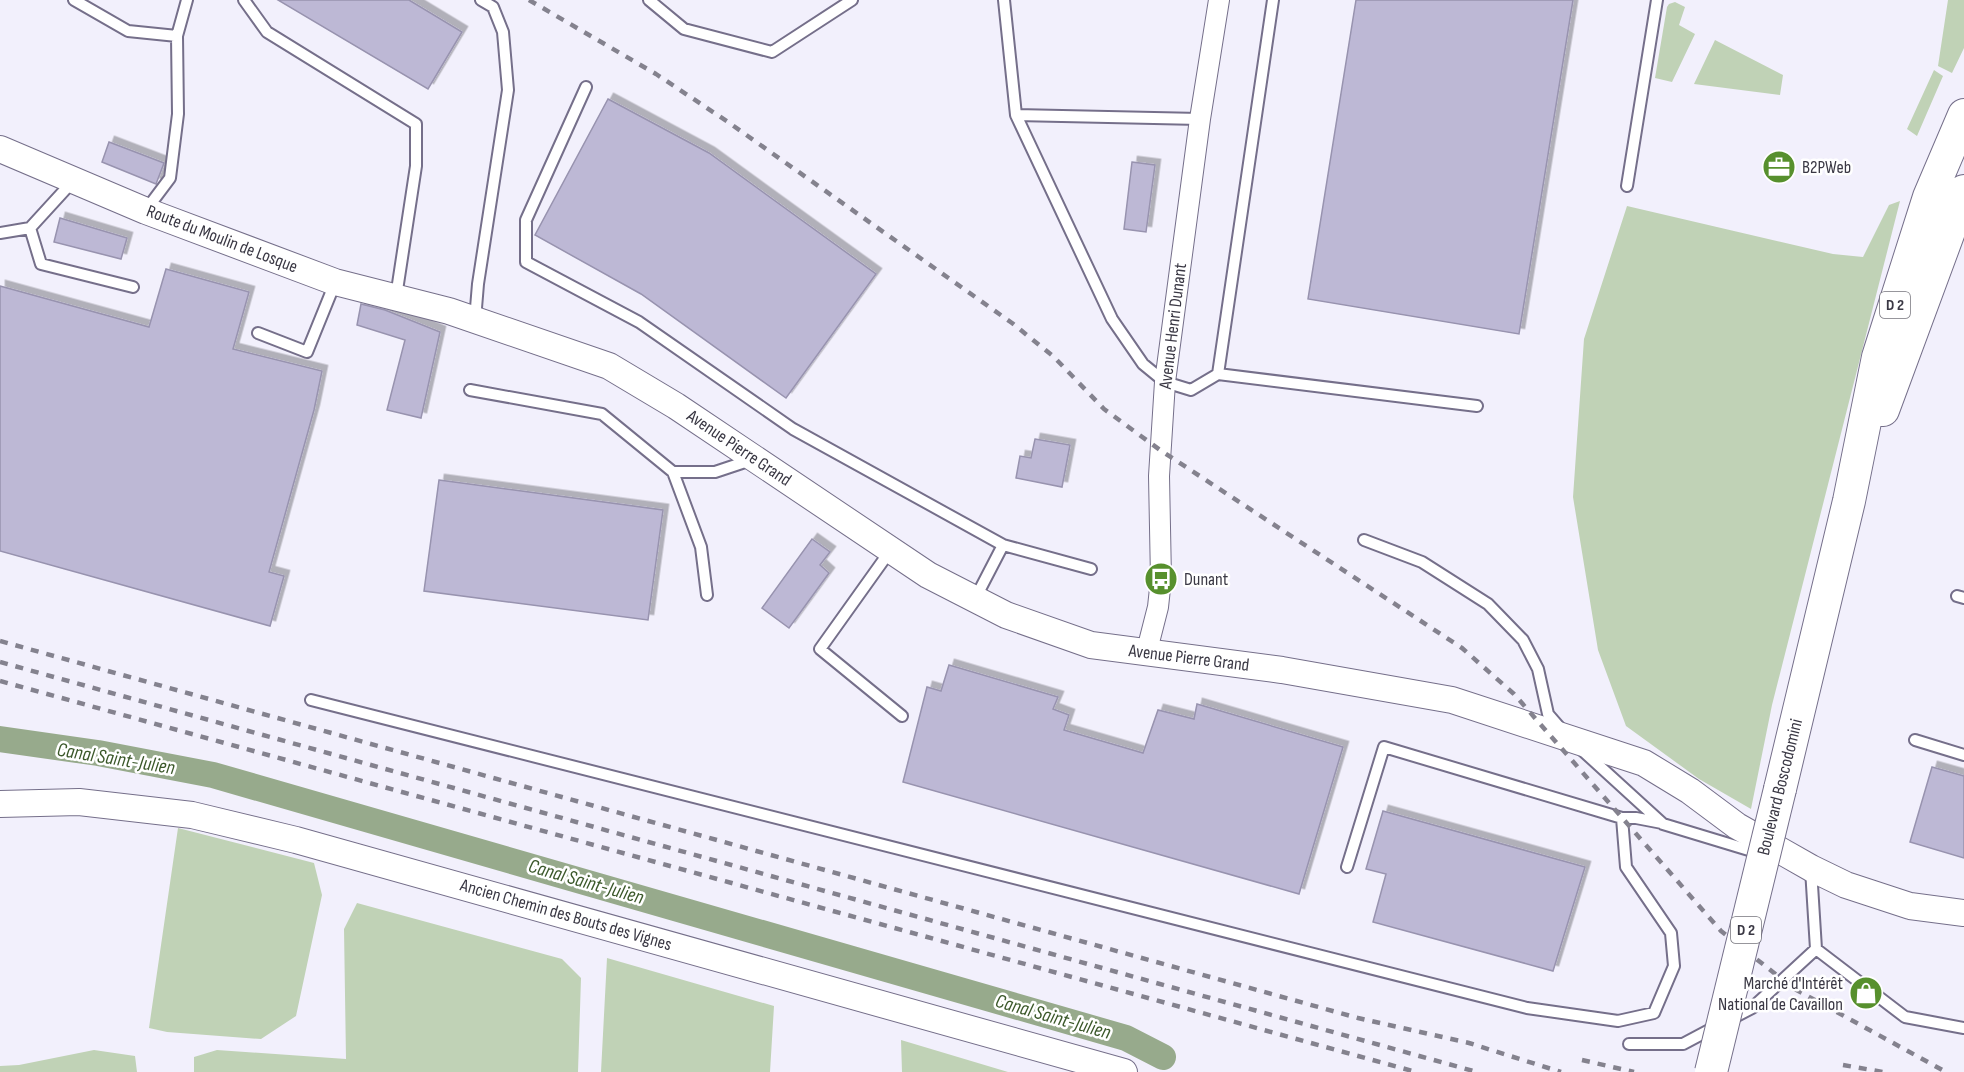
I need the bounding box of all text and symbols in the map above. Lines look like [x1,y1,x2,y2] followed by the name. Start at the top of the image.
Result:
[1761,149,1797,185] office icon: B2PWeb
[1802,157,1851,178] place label: B2PWeb
[144,201,300,277] street label: Route du Moulin de Losque
[1155,261,1191,391] street label: Avenue Henri Dunant
[1880,292,1910,318] road number: D 2
[682,405,795,491] street label: Avenue Pierre Grand
[1143,561,1179,597] bus stop icon: Dunant
[1184,569,1229,590] place label: Dunant
[1127,640,1250,676] street label: Avenue Pierre Grand
[1753,717,1807,857] street label: Boulevard Boscodomini
[55,738,177,780] water label: Canal Saint-Julien
[526,854,646,910] water label: Canal Saint-Julien
[457,874,674,955] street label: Ancien Chemin des Bouts des Vignes
[1731,917,1761,943] road number: D 2
[1718,973,1844,1015] place label: Marché d'Intérêt National de Cavaillon
[1848,975,1884,1011] shop icon: Marché d'Intérêt National de Cavaillon
[993,989,1113,1045] water label: Canal Saint-Julien

